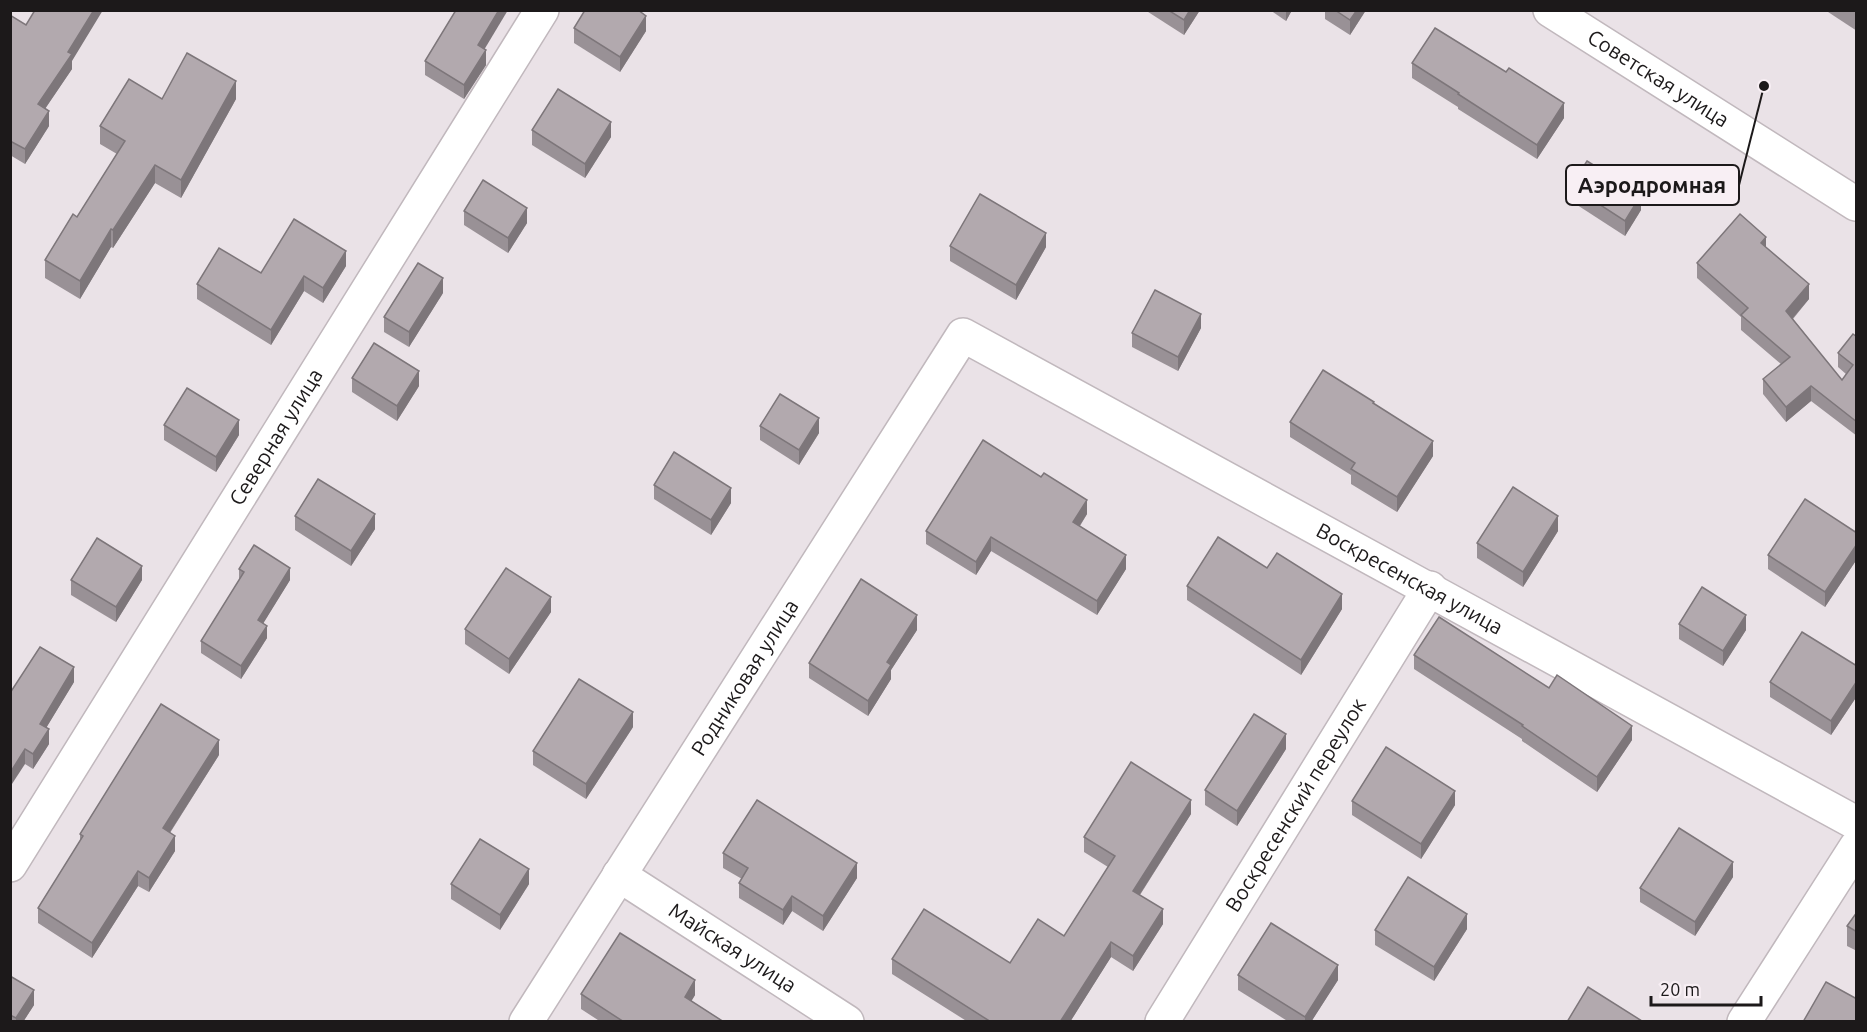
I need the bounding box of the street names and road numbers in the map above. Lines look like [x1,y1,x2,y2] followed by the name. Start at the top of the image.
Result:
[1584,24,1734,131] street label: Советская улица
[224,364,327,509] street label: Северная улица
[1313,518,1507,639] street label: Воскресенская улица
[686,595,803,760] street label: Родниковая улица
[1220,693,1370,916] street label: Воскресенский переулок
[665,898,801,997] street label: Майская улица

